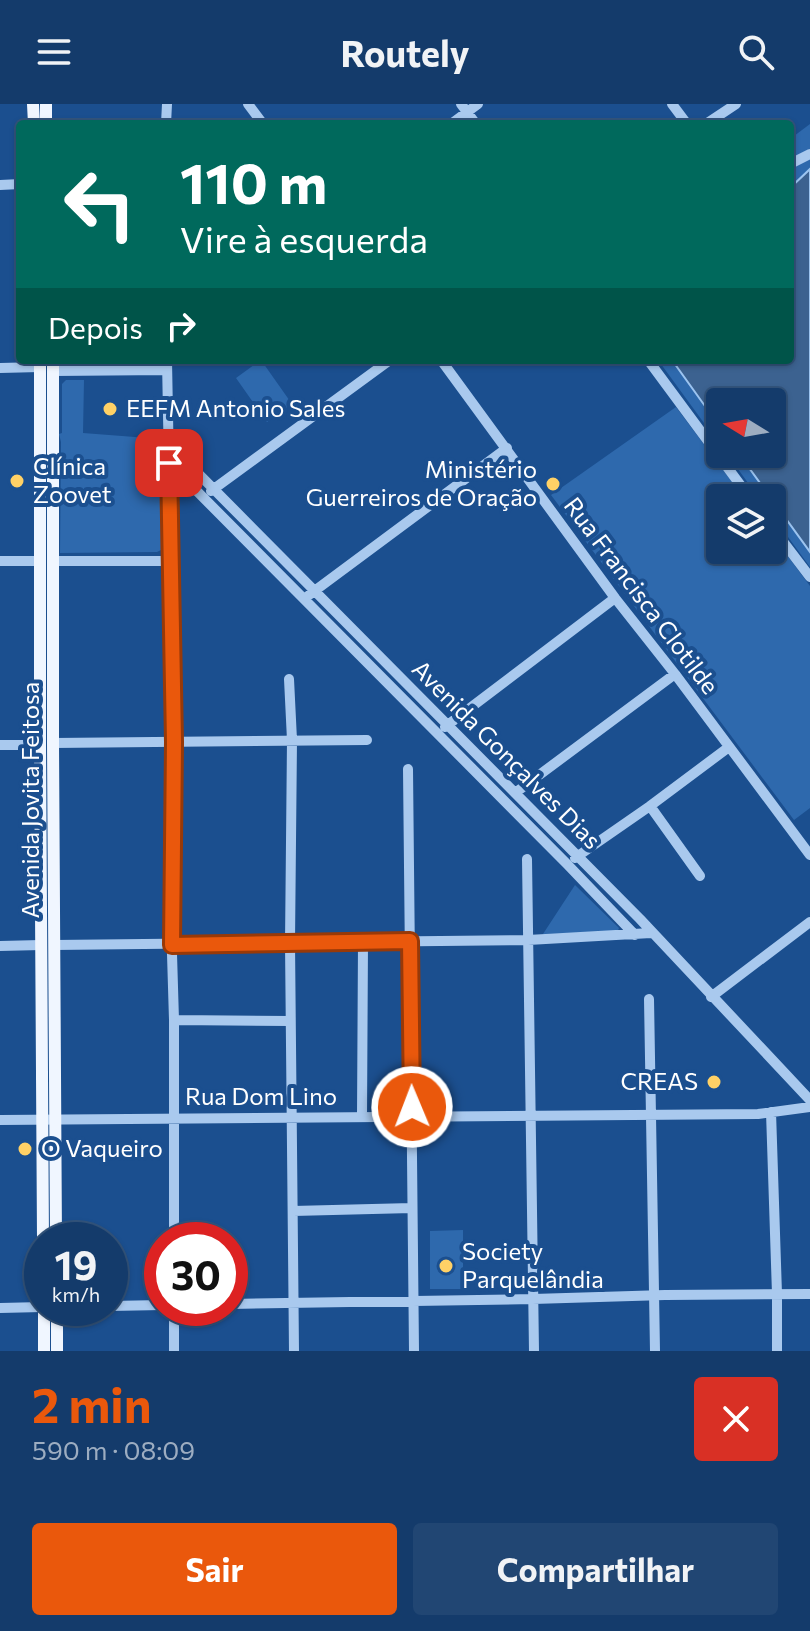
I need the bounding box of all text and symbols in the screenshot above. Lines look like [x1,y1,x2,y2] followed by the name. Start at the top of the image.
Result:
[32,30,76,74] icon: menu
[340,30,470,74] text: Routely
[734,30,778,74] icon: search
[180,147,327,216] text: 110 m
[48,152,152,256] icon: left
[180,216,428,260] text: Vire à esquerda
[159,304,203,348] icon: right
[48,308,143,345] text: Depois
[706,388,786,468] north arrow
[706,388,786,564] map controls
[126,393,345,422] place label: EEFM Antonio Sales
[101,400,119,418] marker: EEFM Antonio Sales
[135,429,203,497] pin
[147,441,191,485] icon: arrive
[33,451,112,508] place label: Clínica Zoovet
[306,454,537,511] place label: Ministério Guerreiros de Oração
[8,472,26,490] marker: Clínica Zoovet
[544,475,562,493] marker: Ministério Guerreiros de Oração
[706,484,786,564] button: layers
[559,491,726,699] street label: Rua Francisca Clotilde
[407,654,607,854] street label: Avenida Gonçalves Dias
[15,682,44,918] street label: Avenida Jovita Feitosa
[370,1065,454,1149] position arrow
[621,1066,698,1095] place label: CREAS
[705,1073,723,1091] marker: CREAS
[185,1081,337,1110] street label: Rua Dom Lino
[41,1133,163,1162] place label: O Vaqueiro
[16,1140,34,1158] marker: O Vaqueiro
[144,1222,248,1326] speed limit sign: 30
[462,1236,604,1293] place label: Society Parquelândia
[55,1239,97,1288] text: 19
[437,1257,455,1275] marker: Society Parquelândia
[52,1282,100,1306] text: km/h
[32,1374,152,1433] text: 2 min
[694,1377,778,1461] button: close
[32,1434,195,1465] text: 590 m · 08:09
[32,1523,397,1615] button: Sair
[413,1523,778,1615] button: Compartilhar

